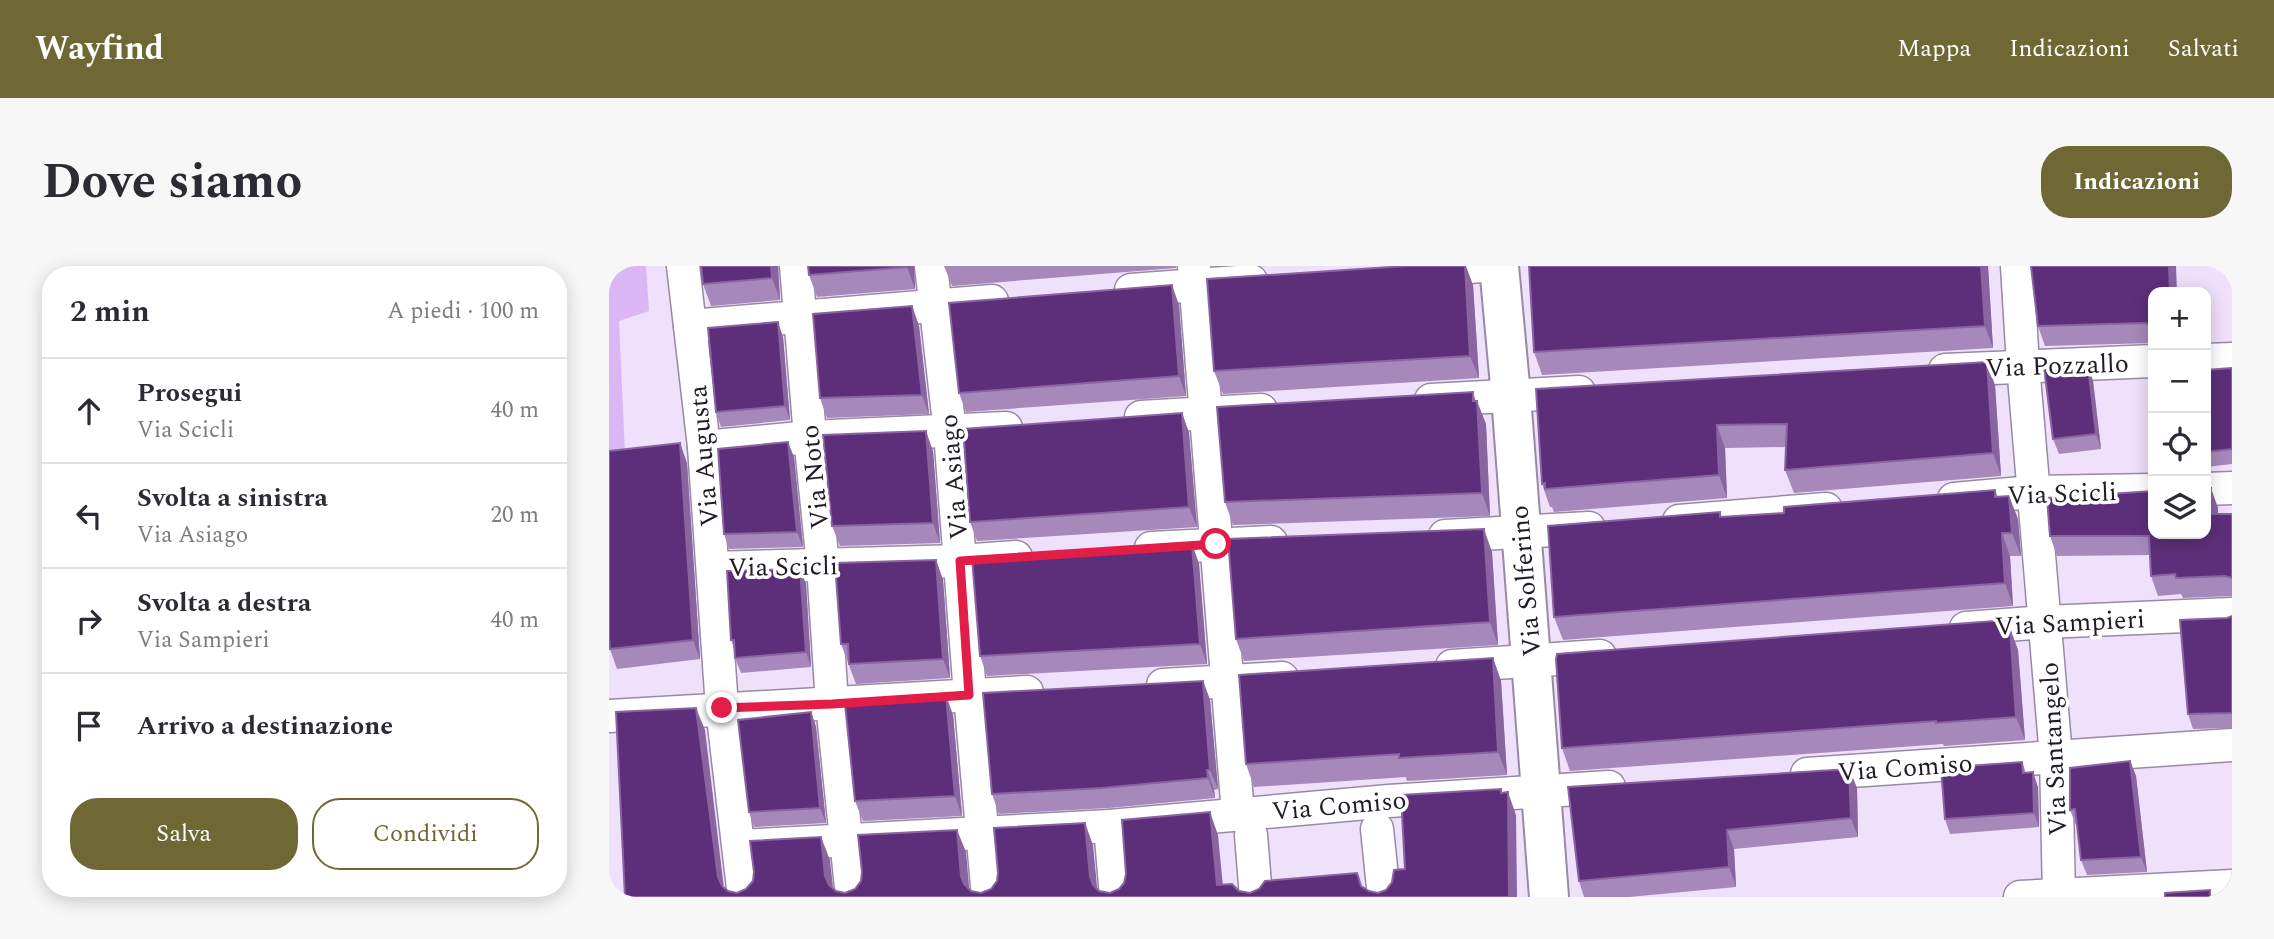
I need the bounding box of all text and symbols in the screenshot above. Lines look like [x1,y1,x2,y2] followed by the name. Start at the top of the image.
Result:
[35,24,164,74] text: Wayfind
[1897,31,1971,67] text: Mappa
[2009,31,2130,67] text: Indicazioni
[2168,31,2239,67] text: Salvati
[42,145,302,220] text: Dove siamo
[2041,146,2232,218] button: Indicazioni
[2148,287,2211,539] map controls
[2148,287,2211,350] button: +
[70,289,150,335] text: 2 min
[387,294,539,329] text: A piedi · 100 m
[1985,344,2129,388] street label: Via Pozzallo
[2148,350,2211,413] button: −
[137,373,242,413] text: Prosegui
[678,383,730,528] street label: Via Augusta
[70,392,108,430] icon: ahead
[490,393,539,428] text: 40 m
[137,413,234,448] text: Via Scicli
[929,413,979,541] street label: Via Asiago
[2148,413,2211,476] button: locate
[790,423,840,531] street label: Via Noto
[2006,472,2118,516] street label: Via Scicli
[2148,476,2211,539] button: layers
[137,478,328,518] text: Svolta a sinistra
[70,497,108,535] icon: left
[490,498,539,533] text: 20 m
[1499,504,1553,658] street label: Via Solferino
[137,518,248,553] text: Via Asiago
[1200,528,1231,559] route start
[728,546,838,588] street label: Via Scicli
[137,583,311,623] text: Svolta a destra
[1994,599,2146,647] street label: Via Sampieri
[70,602,108,640] icon: right
[490,603,539,638] text: 40 m
[137,623,270,658] text: Via Sampieri
[2029,661,2079,837] street label: Via Santangelo
[706,692,737,723] route end
[137,706,393,746] text: Arrivo a destinazione
[70,707,108,745] icon: arrive
[1836,743,1974,793] street label: Via Comiso
[1270,780,1408,832] street label: Via Comiso
[70,798,298,870] button: Salva
[312,798,539,870] button: Condividi

